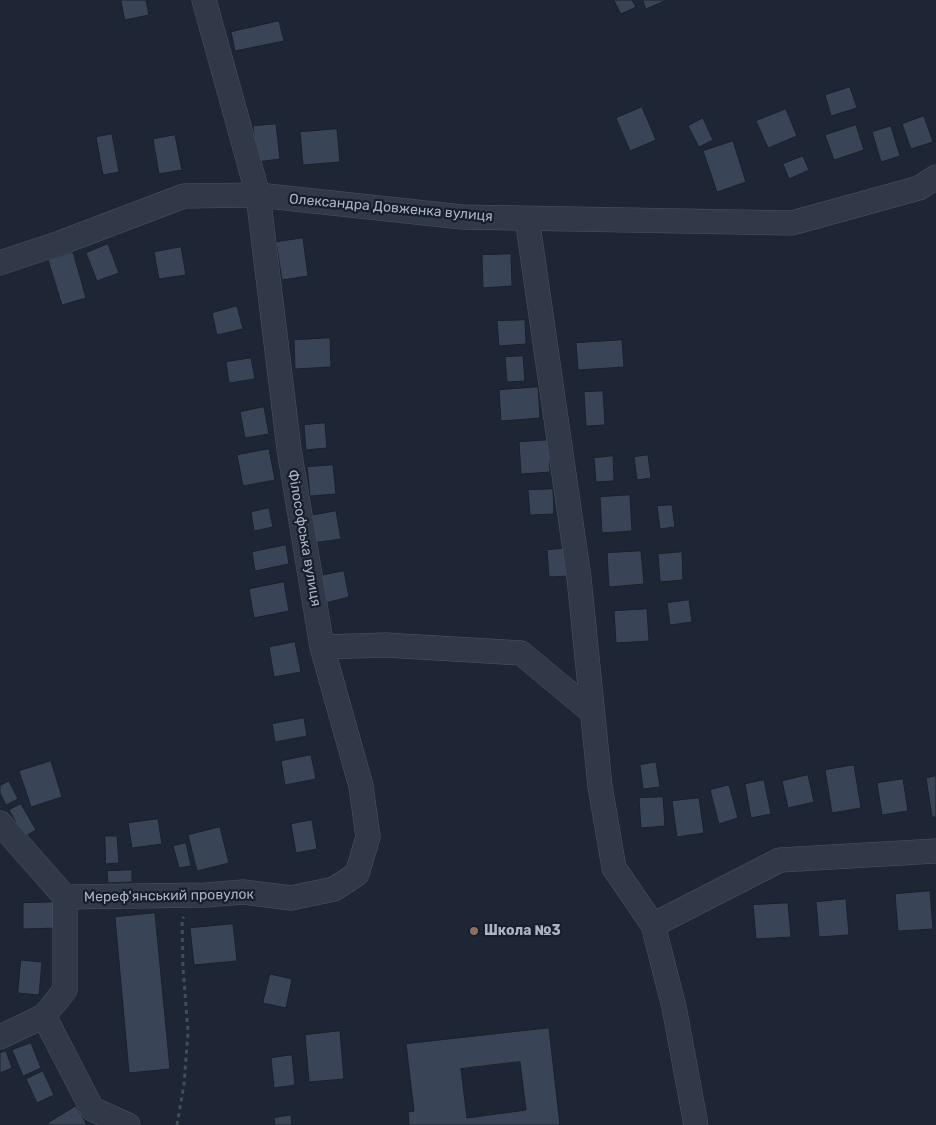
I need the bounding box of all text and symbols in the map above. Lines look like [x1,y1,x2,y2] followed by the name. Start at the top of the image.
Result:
[288,191,494,225] street label: Олександра Довженка вулиця
[284,468,324,608] street label: Філософська вулиця
[84,886,254,906] street label: Мереф'янський провулок
[484,923,561,939] place label: Школа №3
[468,925,480,937] marker: Школа №3

